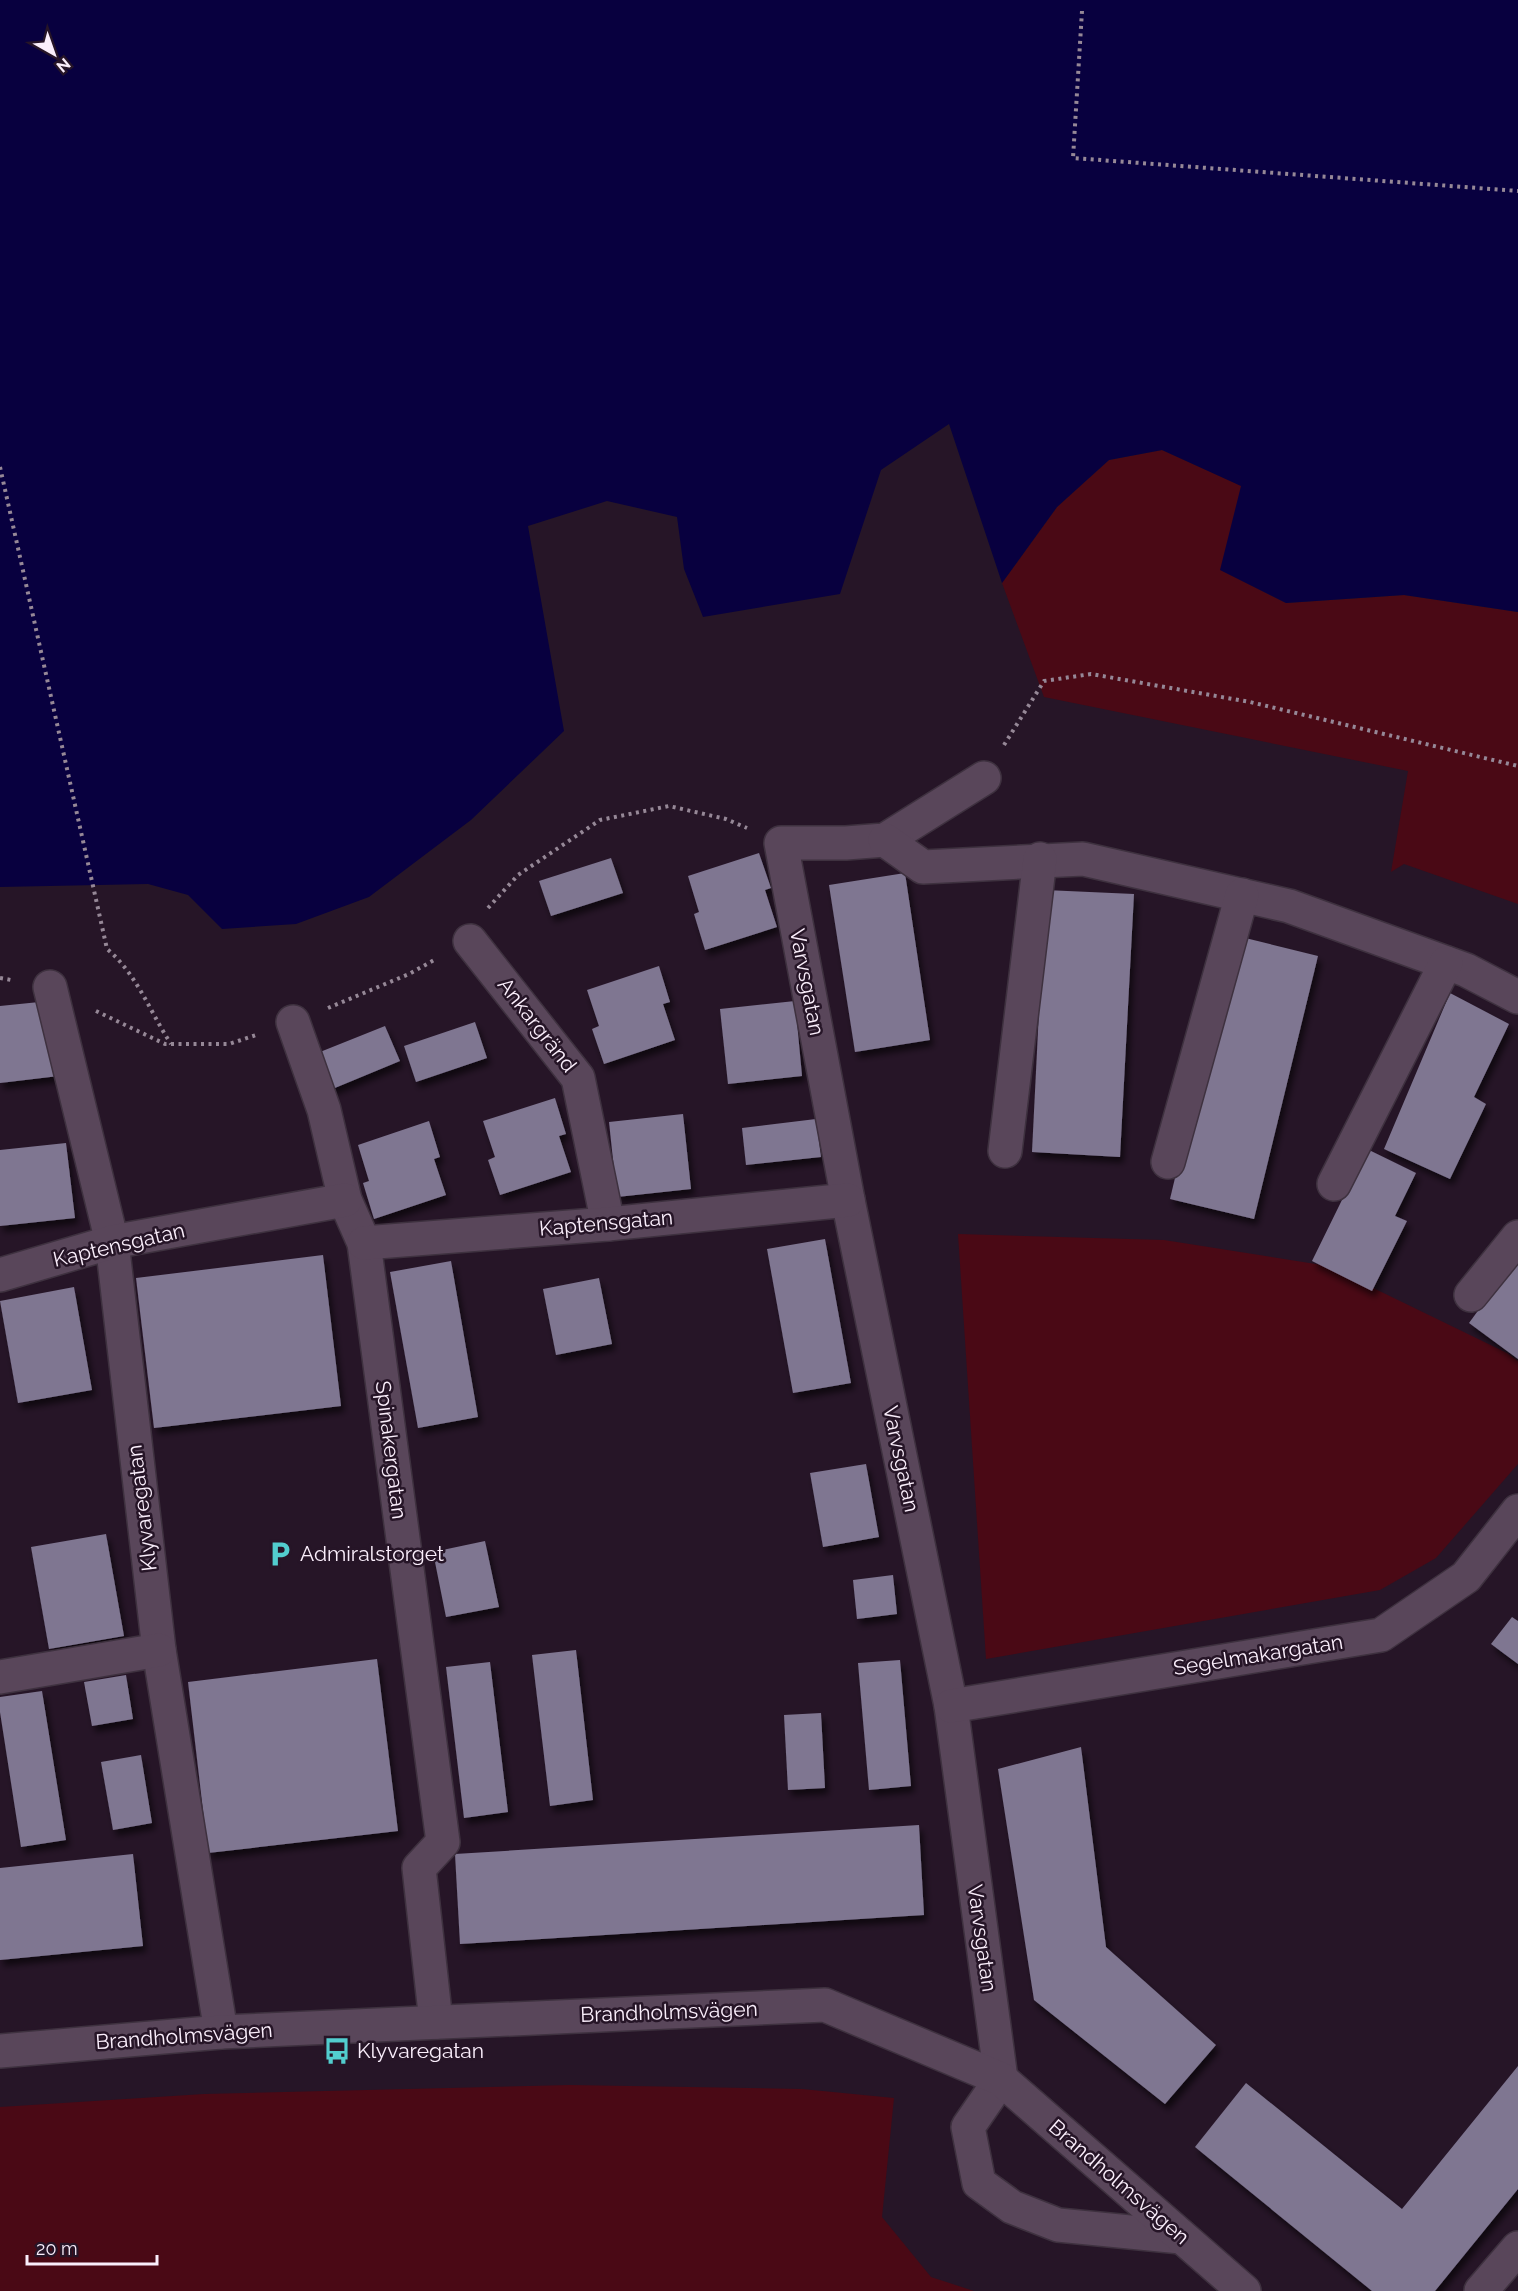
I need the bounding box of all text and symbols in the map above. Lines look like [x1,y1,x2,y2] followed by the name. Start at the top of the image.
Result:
[24,24,84,84] north arrow
[53,54,74,76] text: N
[785,926,830,1037] street label: Varvsgatan
[493,972,582,1077] street label: Ankargränd
[538,1204,674,1241] street label: Kaptensgatan
[51,1217,187,1272] street label: Kaptensgatan
[371,1379,412,1520] street label: Spinakergatan
[878,1403,925,1514] street label: Varvsgatan
[121,1443,162,1573] street label: Klyvaregatan
[265,1539,295,1569] parking icon: Admiralstorget
[300,1541,444,1566] place label: Admiralstorget
[1171,1629,1345,1680] street label: Segelmakargatan
[963,1883,1002,1993] street label: Varvsgatan
[580,1996,758,2027] street label: Brandholmsvägen
[94,2017,273,2054] street label: Brandholmsvägen
[322,2036,352,2066] bus stop icon: Klyvaregatan
[357,2038,484,2063] place label: Klyvaregatan
[1044,2114,1195,2249] street label: Brandholmsvägen
[27,2228,158,2266] scale bar
[36,2238,78,2259] text: 20 m

